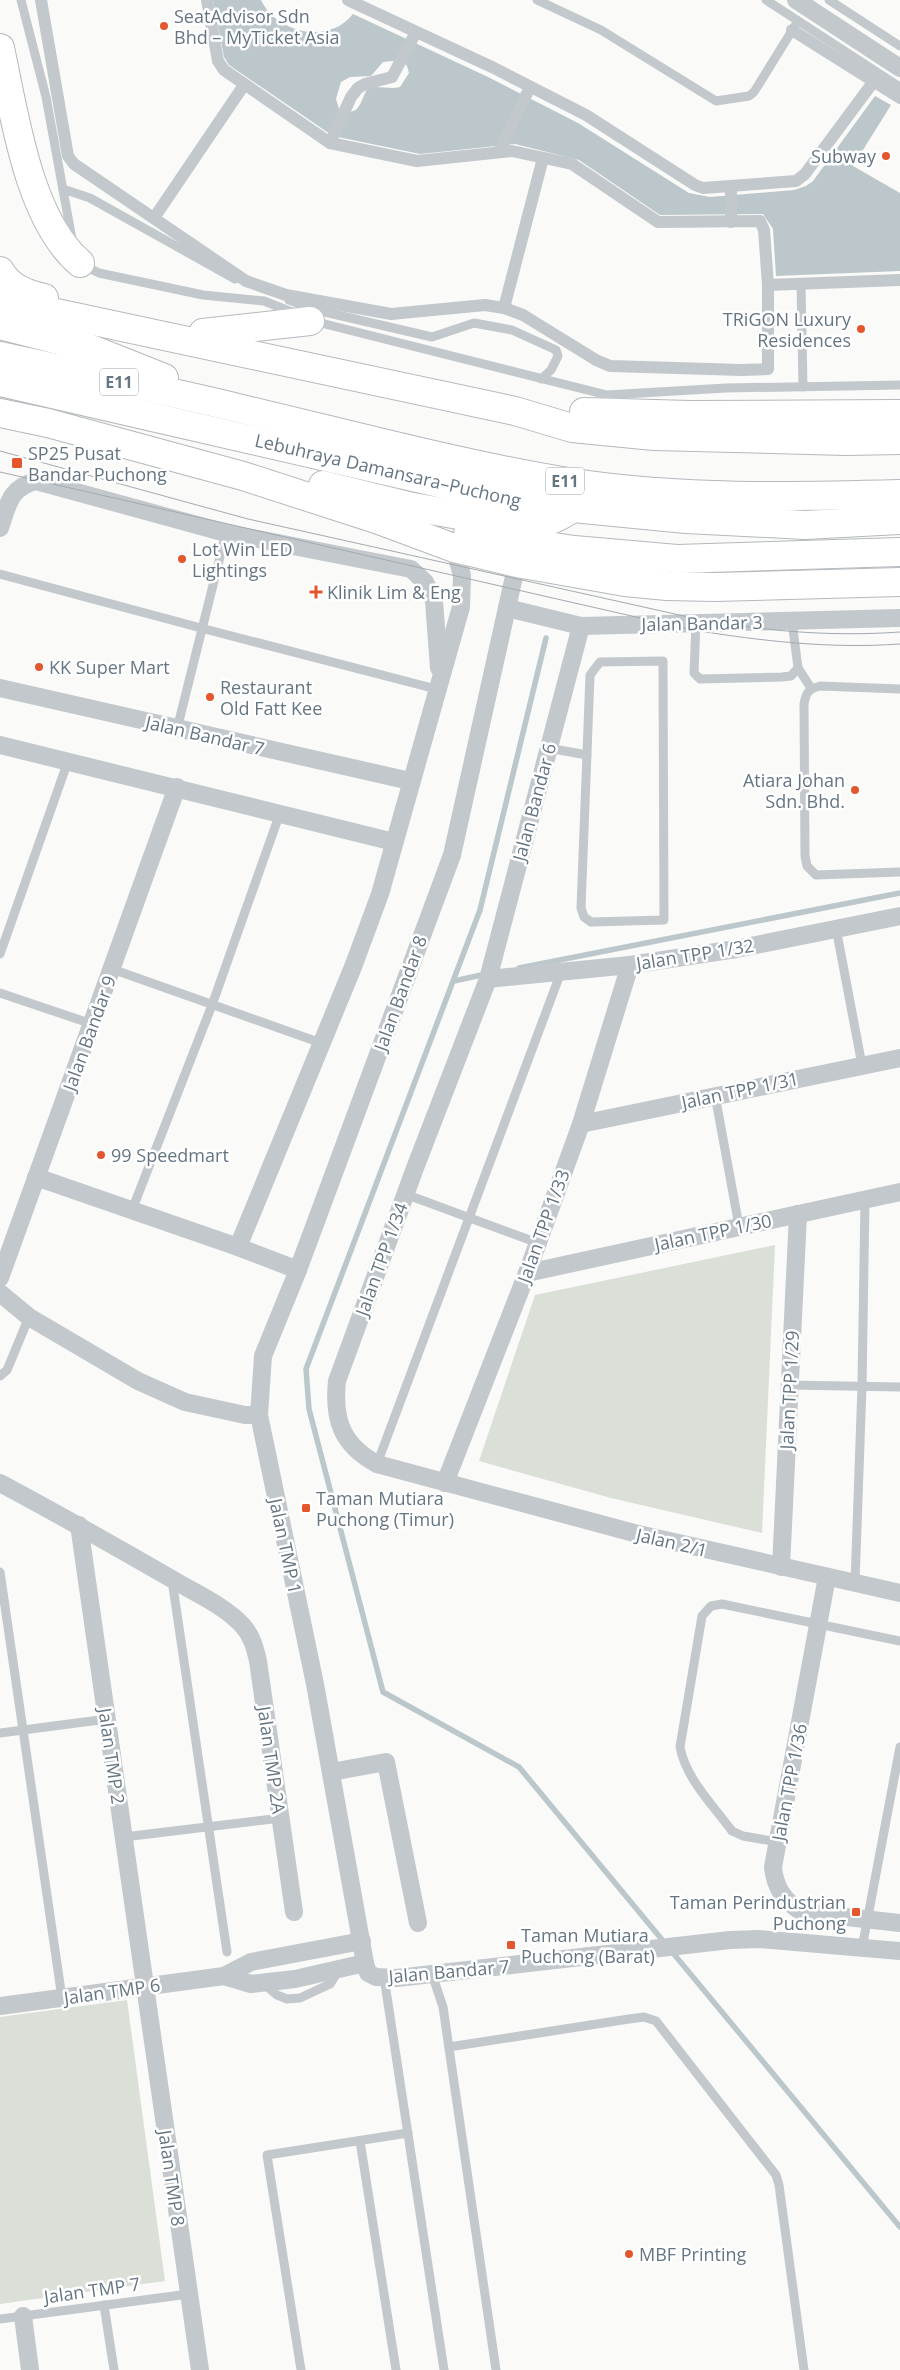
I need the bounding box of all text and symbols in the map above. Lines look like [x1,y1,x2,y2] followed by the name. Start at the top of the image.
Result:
[174,4,339,49] place label: SeatAdvisor Sdn Bhd – MyTicket Asia
[158,20,170,32] marker: SeatAdvisor Sdn Bhd – MyTicket Asia
[811,144,877,168] place label: Subway
[880,150,892,162] marker: Subway
[723,307,852,352] place label: TRiGON Luxury Residences
[855,323,867,335] marker: TRiGON Luxury Residences
[100,368,138,396] road number: E11
[253,428,524,512] street label: Lebuhraya Damansara–Puchong
[28,441,167,486] place label: SP25 Pusat Bandar Puchong
[10,456,24,470] marker: SP25 Pusat Bandar Puchong
[546,468,584,494] road number: E11
[192,537,293,582] place label: Lot Win LED Lightings
[176,553,188,565] marker: Lot Win LED Lightings
[327,580,461,604] place label: Klinik Lim & Eng
[309,585,323,599] marker: Klinik Lim & Eng
[639,610,763,636] street label: Jalan Bandar 3
[49,655,170,679] place label: KK Super Mart
[33,661,45,673] marker: KK Super Mart
[220,675,322,720] place label: Restaurant Old Fatt Kee
[204,691,216,703] marker: Restaurant Old Fatt Kee
[141,709,267,760] street label: Jalan Bandar 7
[506,740,561,866] street label: Jalan Bandar 6
[743,768,845,813] place label: Atiara Johan Sdn. Bhd.
[849,784,861,796] marker: Atiara Johan Sdn. Bhd.
[367,932,432,1056] street label: Jalan Bandar 8
[632,933,756,975] street label: Jalan TPP 1/32
[56,972,121,1096] street label: Jalan Bandar 9
[677,1066,801,1115] street label: Jalan TPP 1/31
[111,1143,229,1167] place label: 99 Speedmart
[95,1149,107,1161] marker: 99 Speedmart
[511,1166,575,1288] street label: Jalan TPP 1/33
[349,1199,413,1321] street label: Jalan TPP 1/34
[650,1208,774,1257] street label: Jalan TPP 1/30
[774,1330,804,1452] street label: Jalan TPP 1/29
[316,1486,454,1531] place label: Taman Mutiara Puchong (Timur)
[264,1494,308,1596] street label: Jalan TMP 1
[300,1502,312,1514] marker: Taman Mutiara Puchong (Timur)
[632,1522,710,1562] street label: Jalan 2/1
[252,1703,292,1816] street label: Jalan TMP 2A
[93,1704,131,1806] street label: Jalan TMP 2
[766,1721,812,1845] street label: Jalan TPP 1/36
[670,1890,846,1935] place label: Taman Perindustrian Puchong
[850,1906,862,1918] marker: Taman Perindustrian Puchong
[521,1923,655,1968] place label: Taman Mutiara Puchong (Barat)
[505,1939,517,1951] marker: Taman Mutiara Puchong (Barat)
[386,1954,510,1988] street label: Jalan Bandar 7
[60,1972,162,2010] street label: Jalan TMP 6
[153,2126,191,2228] street label: Jalan TMP 8
[639,2242,747,2266] place label: MBF Printing
[623,2248,635,2260] marker: MBF Printing
[40,2271,142,2309] street label: Jalan TMP 7

